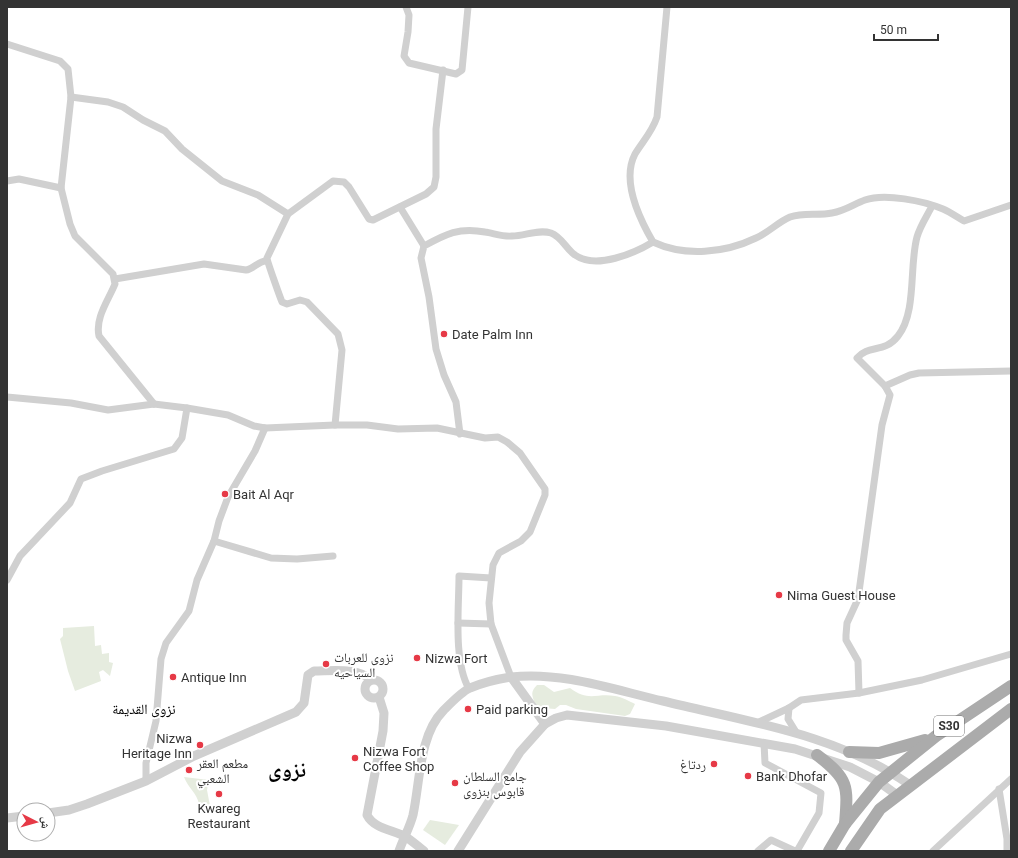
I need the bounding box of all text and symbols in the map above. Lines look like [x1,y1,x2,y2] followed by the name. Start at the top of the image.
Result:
[874,16,938,42] scale bar
[880,23,907,37] text: 50 m
[452,327,533,342] place label: Date Palm Inn
[439,329,449,339] marker: Date Palm Inn
[233,487,295,502] place label: Bait Al Aqr
[220,489,230,499] marker: Bait Al Aqr
[787,588,896,603] place label: Nima Guest House
[774,590,784,600] marker: Nima Guest House
[334,650,394,680] place label: نزوى للعربات السياحيه
[425,651,487,666] place label: Nizwa Fort
[412,653,422,663] marker: Nizwa Fort
[321,659,331,669] marker: نزوى للعربات السياحيه
[181,670,247,685] place label: Antique Inn
[168,672,178,682] marker: Antique Inn
[112,701,176,718] district label: نزوى القديمة
[476,702,548,717] place label: Paid parking
[463,704,473,714] marker: Paid parking
[934,716,964,736] road number: S30
[122,731,192,761] place label: Nizwa Heritage Inn
[195,740,205,750] marker: Nizwa Heritage Inn
[363,744,434,774] place label: Nizwa Fort Coffee Shop
[350,753,360,763] marker: Nizwa Fort Coffee Shop
[196,756,248,789] place label: مطعم العقر الشعبي
[680,757,706,774] place label: ردتاغ
[268,758,306,782] district label: نزوى
[709,759,719,769] marker: ردتاغ
[184,765,194,775] marker: مطعم العقر الشعبي
[463,769,527,800] place label: جامع السلطان قابوس بنزوى
[756,769,828,784] place label: Bank Dhofar
[743,771,753,781] marker: Bank Dhofar
[450,778,460,788] marker: جامع السلطان قابوس بنزوى
[214,789,224,799] marker: Kwareg Restaurant
[188,801,250,831] place label: Kwareg Restaurant
[16,802,56,842] north arrow
[37,816,53,830] text: ش

